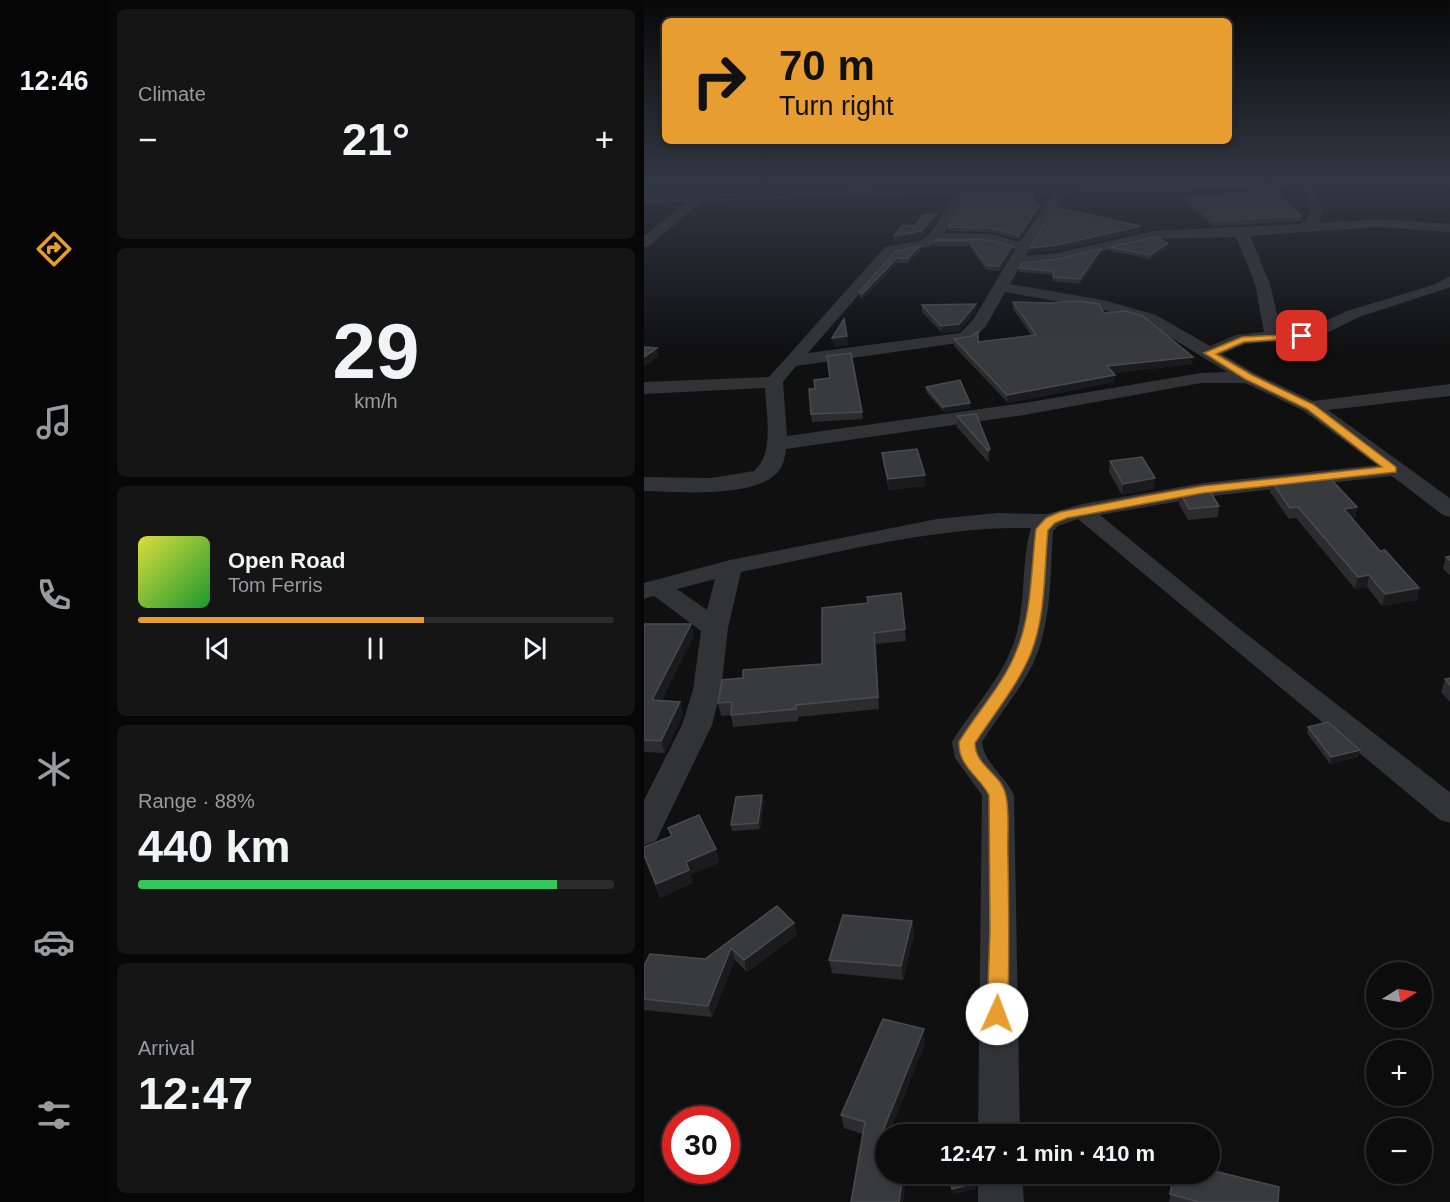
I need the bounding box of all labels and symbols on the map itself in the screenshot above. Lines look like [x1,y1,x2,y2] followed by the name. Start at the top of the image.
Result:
[1276,310,1327,361] pin
[1366,962,1432,1028] north arrow
[965,982,1029,1046] position arrow
[662,1106,740,1184] speed limit sign: 30

